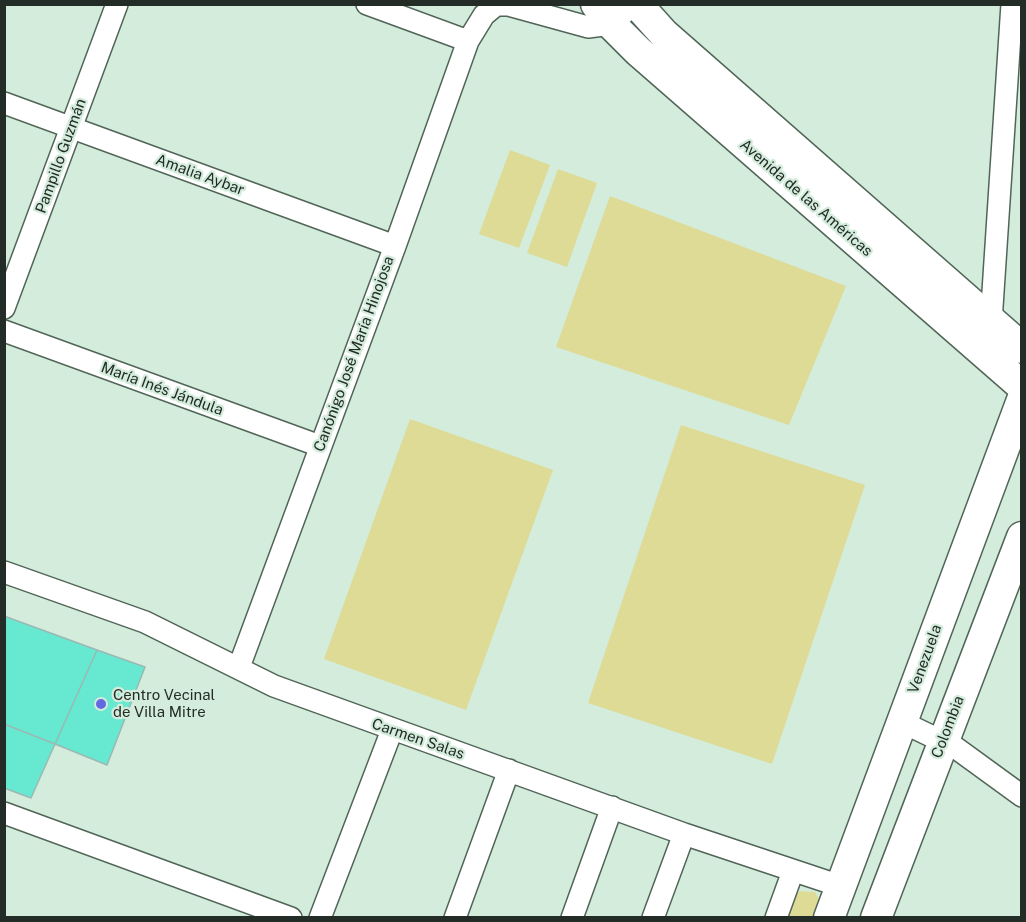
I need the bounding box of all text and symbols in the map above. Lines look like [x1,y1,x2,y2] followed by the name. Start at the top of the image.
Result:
[32,96,90,216] street label: Pampillo Guzmán
[736,136,876,260] street label: Avenida de las Américas
[153,151,247,199] street label: Amalia Aybar
[310,254,398,454] street label: Canónigo José María Hinojosa
[98,359,226,419] street label: María Inés Jándula
[904,622,946,696] street label: Venezuela
[113,686,215,721] place label: Centro Vecinal de Villa Mitre
[928,693,968,761] street label: Colombia
[94,697,108,711] marker: Centro Vecinal de Villa Mitre
[369,715,467,763] street label: Carmen Salas

